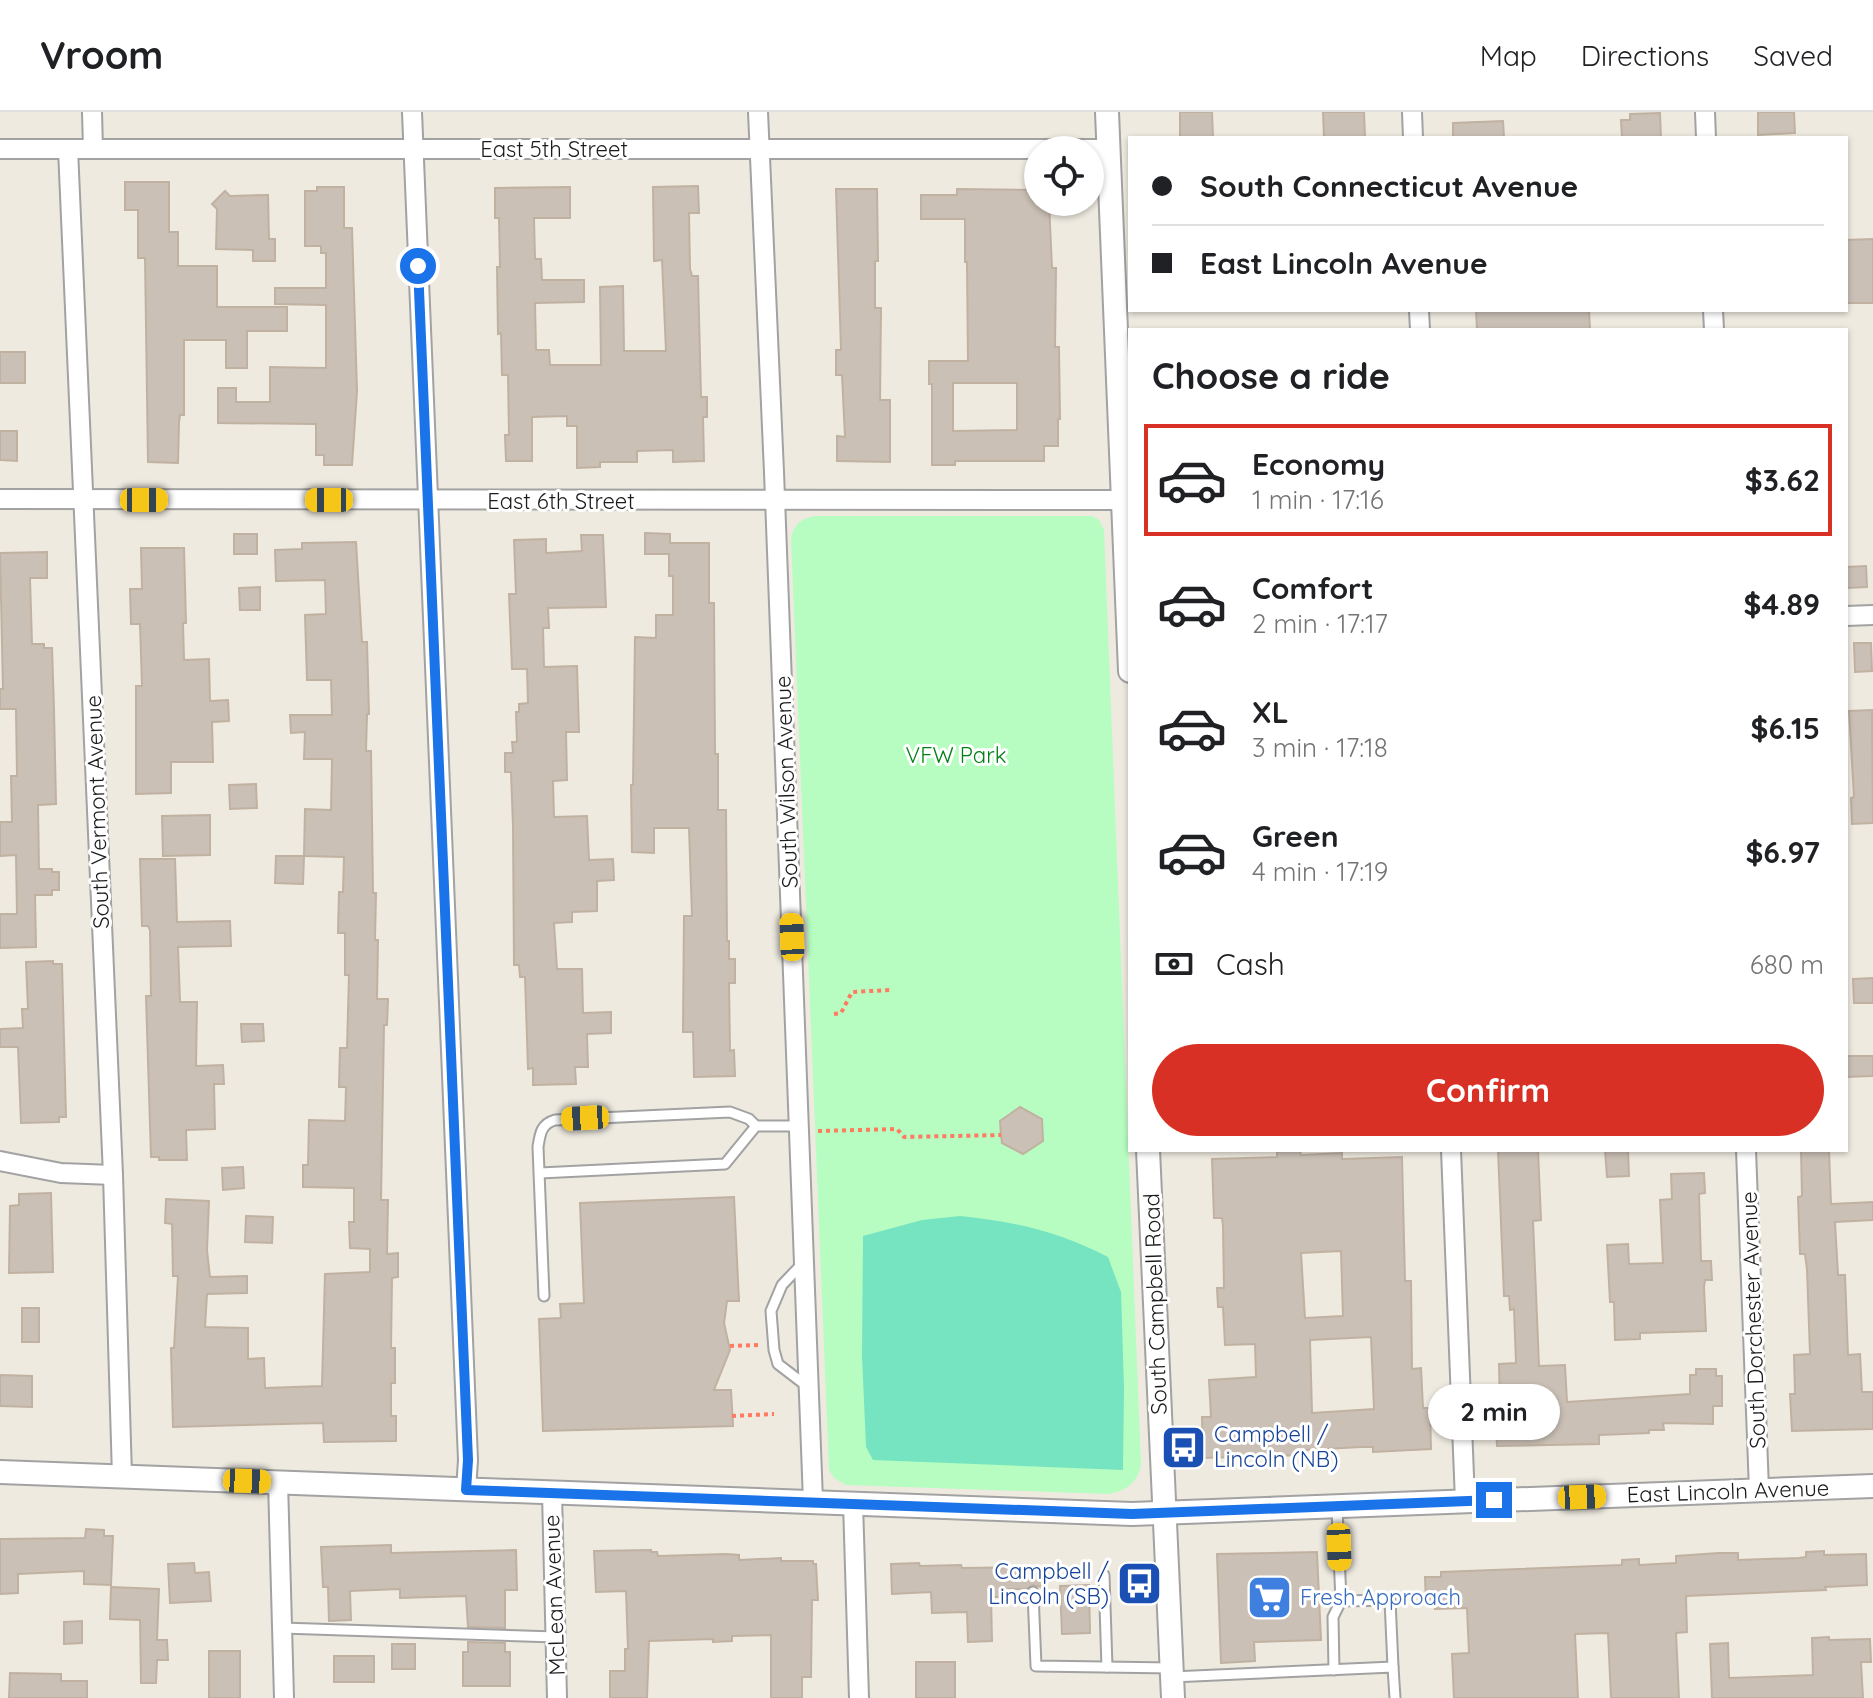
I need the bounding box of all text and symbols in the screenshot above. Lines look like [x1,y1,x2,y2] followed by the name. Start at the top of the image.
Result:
[40,31,163,79] text: Vroom
[1480,38,1537,73] text: Map
[1581,38,1709,73] text: Directions
[1753,38,1833,73] text: Saved
[480,135,628,163] street label: East 5th Street
[1024,136,1104,216] map controls
[1024,136,1104,216] button: locate
[1200,167,1578,205] text: South Connecticut Avenue
[1200,244,1488,282] text: East Lincoln Avenue
[400,248,436,284] route start
[1152,353,1390,398] text: Choose a ride
[1156,444,1228,516] icon: car
[1252,445,1385,483] text: Economy
[1745,461,1820,499] text: $3.62
[1252,483,1384,516] text: 1 min · 17:16
[487,487,635,515] street label: East 6th Street
[120,488,168,512] car
[305,488,353,512] car
[1156,568,1228,640] icon: car
[1252,569,1373,607] text: Comfort
[1744,585,1820,623] text: $4.89
[1252,607,1388,640] text: 2 min · 17:17
[768,675,804,889] street label: South Wilson Avenue
[1156,692,1228,764] icon: car
[1252,693,1289,731] text: XL
[79,695,115,929] street label: South Vermont Avenue
[1751,709,1820,747] text: $6.15
[1252,731,1388,764] text: 3 min · 17:18
[906,741,1006,769] park label: VFW Park
[1156,816,1228,888] icon: car
[1252,817,1339,855] text: Green
[1745,833,1820,871] text: $6.97
[1252,855,1388,888] text: 4 min · 17:19
[779,913,805,961] car
[1152,942,1196,986] icon: cash
[1216,945,1285,983] text: Cash
[1750,948,1824,981] text: 680 m
[1152,1044,1824,1136] button: Confirm
[560,1105,610,1131] car
[1735,1191,1771,1449] street label: South Dorchester Avenue
[1137,1193,1173,1415] street label: South Campbell Road
[1428,1384,1560,1440] callout: 2 min
[1460,1395,1528,1428] text: 2 min
[1214,1420,1338,1473] place label: Campbell / Lincoln (NB)
[1159,1423,1207,1471] bus stop icon: Campbell / Lincoln (NB)
[223,1468,271,1494] car
[1626,1473,1830,1509] street label: East Lincoln Avenue
[1476,1482,1512,1518] route end
[1558,1484,1606,1510] car
[537,1514,571,1676] street label: McLean Avenue
[1326,1523,1352,1571] car
[988,1557,1110,1610] place label: Campbell / Lincoln (SB)
[1116,1560,1164,1608] bus stop icon: Campbell / Lincoln (SB)
[1245,1573,1293,1621] supermarket icon: Fresh Approach
[1300,1583,1461,1611] place label: Fresh Approach

